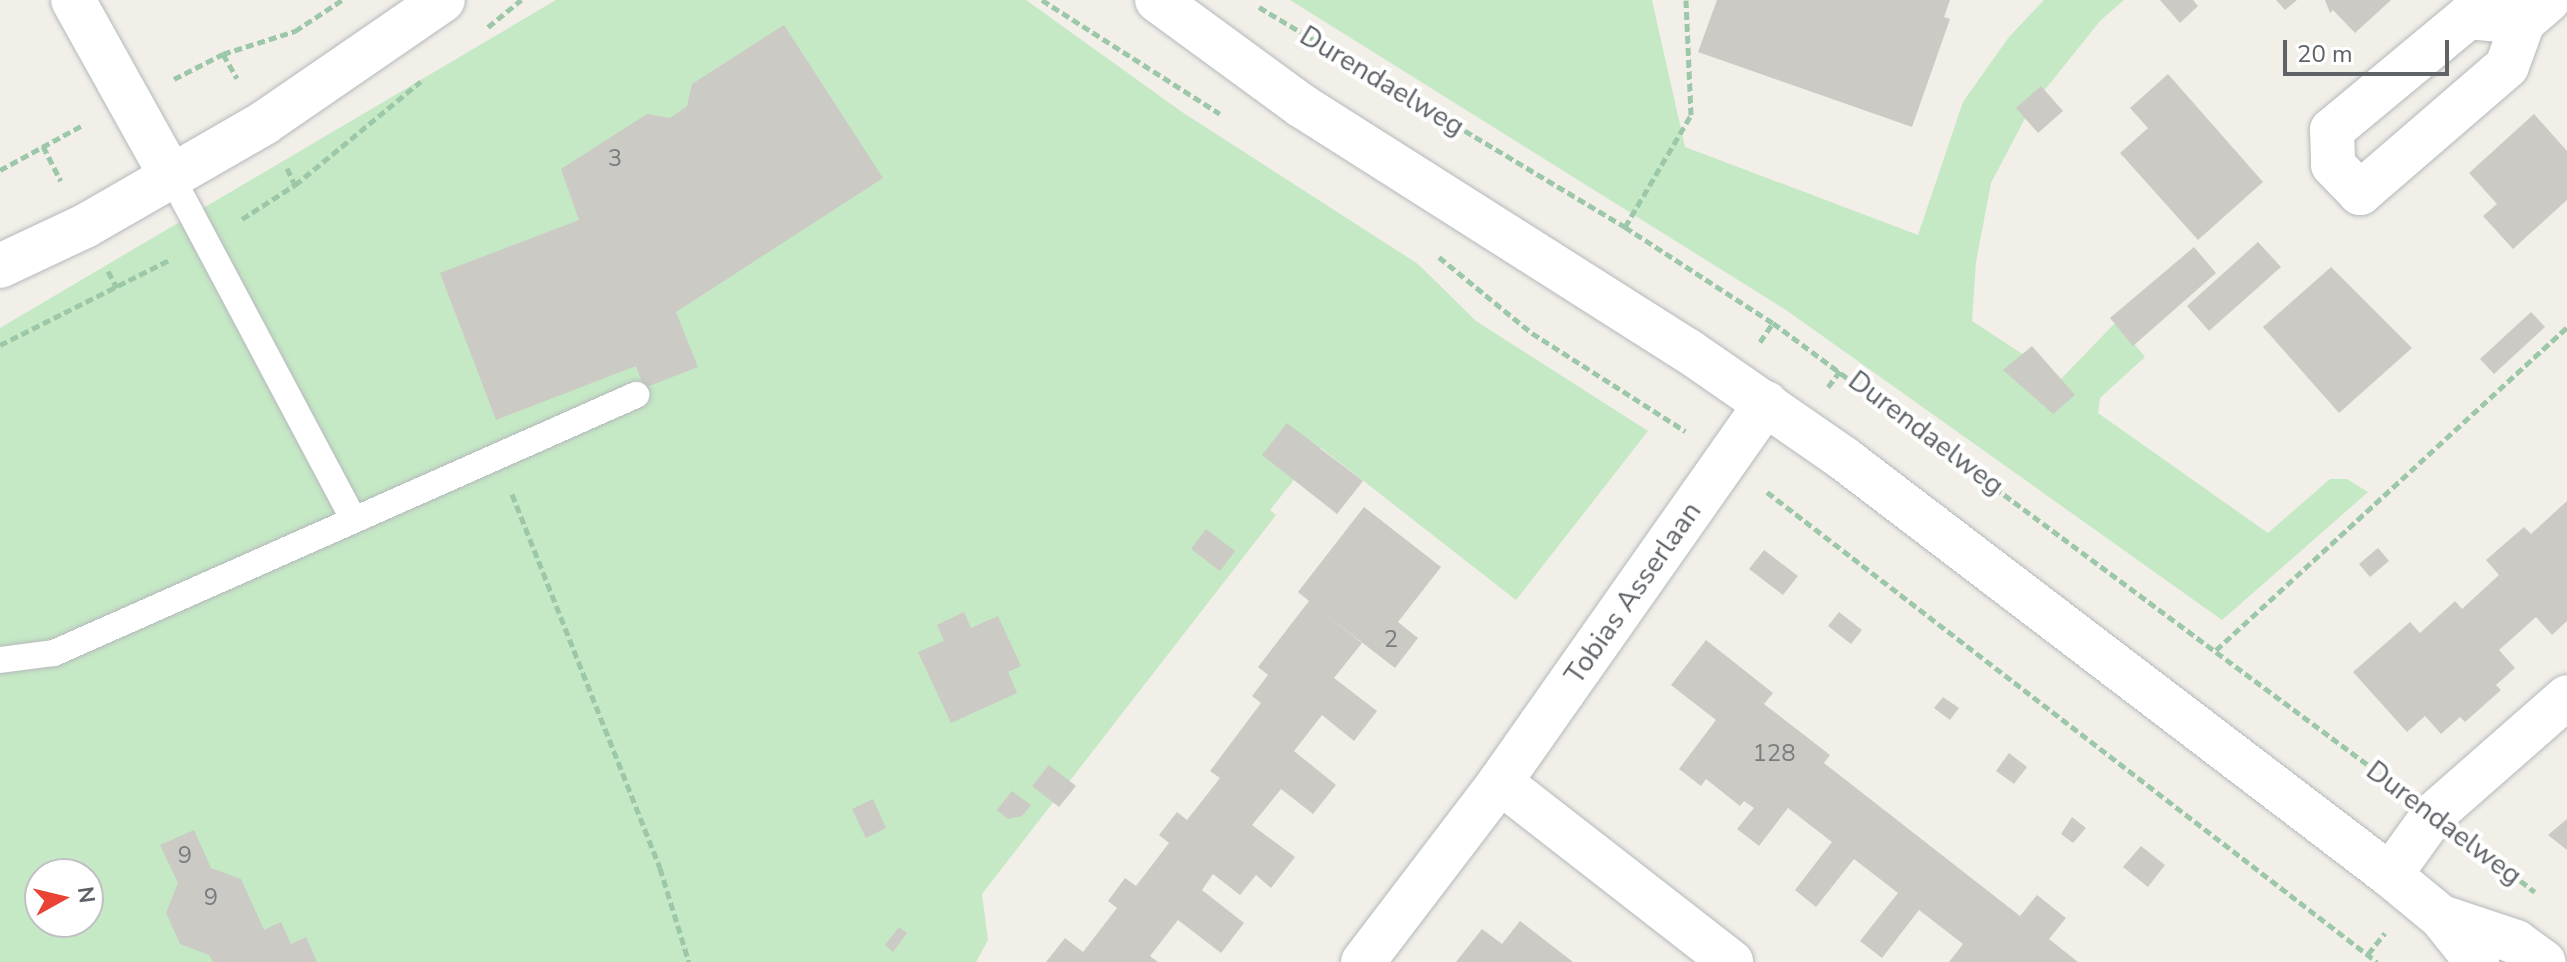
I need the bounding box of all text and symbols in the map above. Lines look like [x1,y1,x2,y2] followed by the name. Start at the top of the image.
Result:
[1294,19,1470,143] street label: Durendaelweg
[2287,24,2453,74] scale bar
[2297,38,2353,70] text: 20 m
[608,145,622,173] house number: 3
[1842,364,2010,502] street label: Durendaelweg
[1558,495,1708,691] street label: Tobias Asserlaan
[1384,626,1398,654] house number: 2
[1752,740,1796,768] house number: 128
[2360,754,2528,892] street label: Durendaelweg
[178,842,192,870] house number: 9
[24,858,104,938] north arrow
[204,884,218,912] house number: 9
[70,885,102,905] text: N

